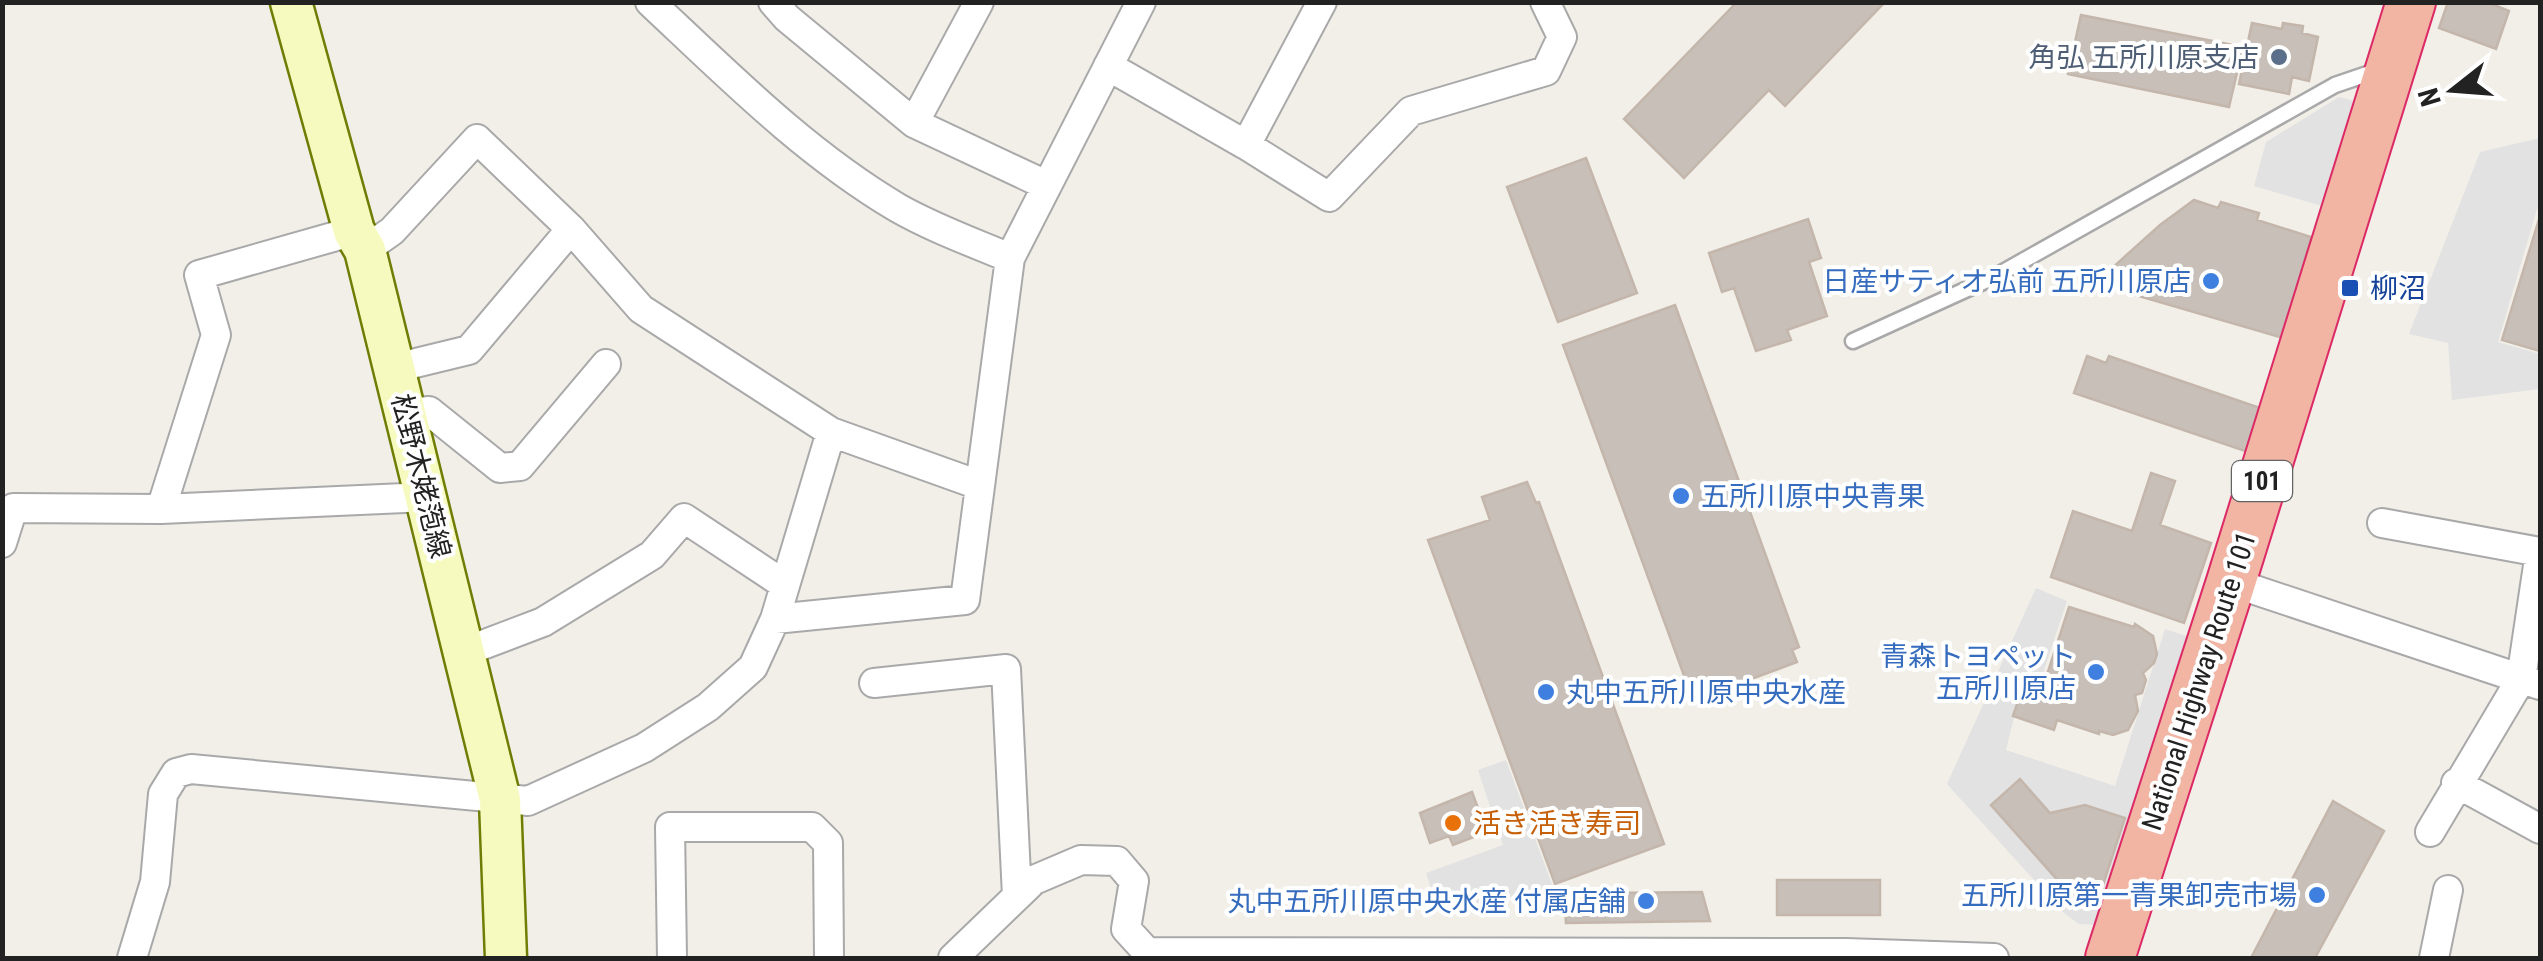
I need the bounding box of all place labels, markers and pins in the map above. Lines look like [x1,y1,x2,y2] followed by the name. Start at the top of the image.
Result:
[2029,41,2259,74] place label: 角弘 五所川原支店
[2268,46,2290,68] marker: 角弘 五所川原支店
[1822,265,2191,298] place label: 日産サティオ弘前 五所川原店
[2200,270,2222,292] marker: 日産サティオ弘前 五所川原店
[2370,272,2426,305] place label: 柳沼
[2339,277,2361,299] marker: 柳沼
[1701,480,1925,513] place label: 五所川原中央青果
[1670,485,1692,507] marker: 五所川原中央青果
[1880,640,2076,705] place label: 青森トヨペット 五所川原店
[2085,661,2107,683] marker: 青森トヨペット 五所川原店
[1566,676,1846,709] place label: 丸中五所川原中央水産
[1535,681,1557,703] marker: 丸中五所川原中央水産
[1473,807,1641,840] place label: 活き活き寿司
[1442,812,1464,834] marker: 活き活き寿司
[1961,879,2297,912] place label: 五所川原第一青果卸売市場
[2306,884,2328,906] marker: 五所川原第一青果卸売市場
[1228,885,1626,918] place label: 丸中五所川原中央水産 付属店舗
[1635,890,1657,912] marker: 丸中五所川原中央水産 付属店舗

